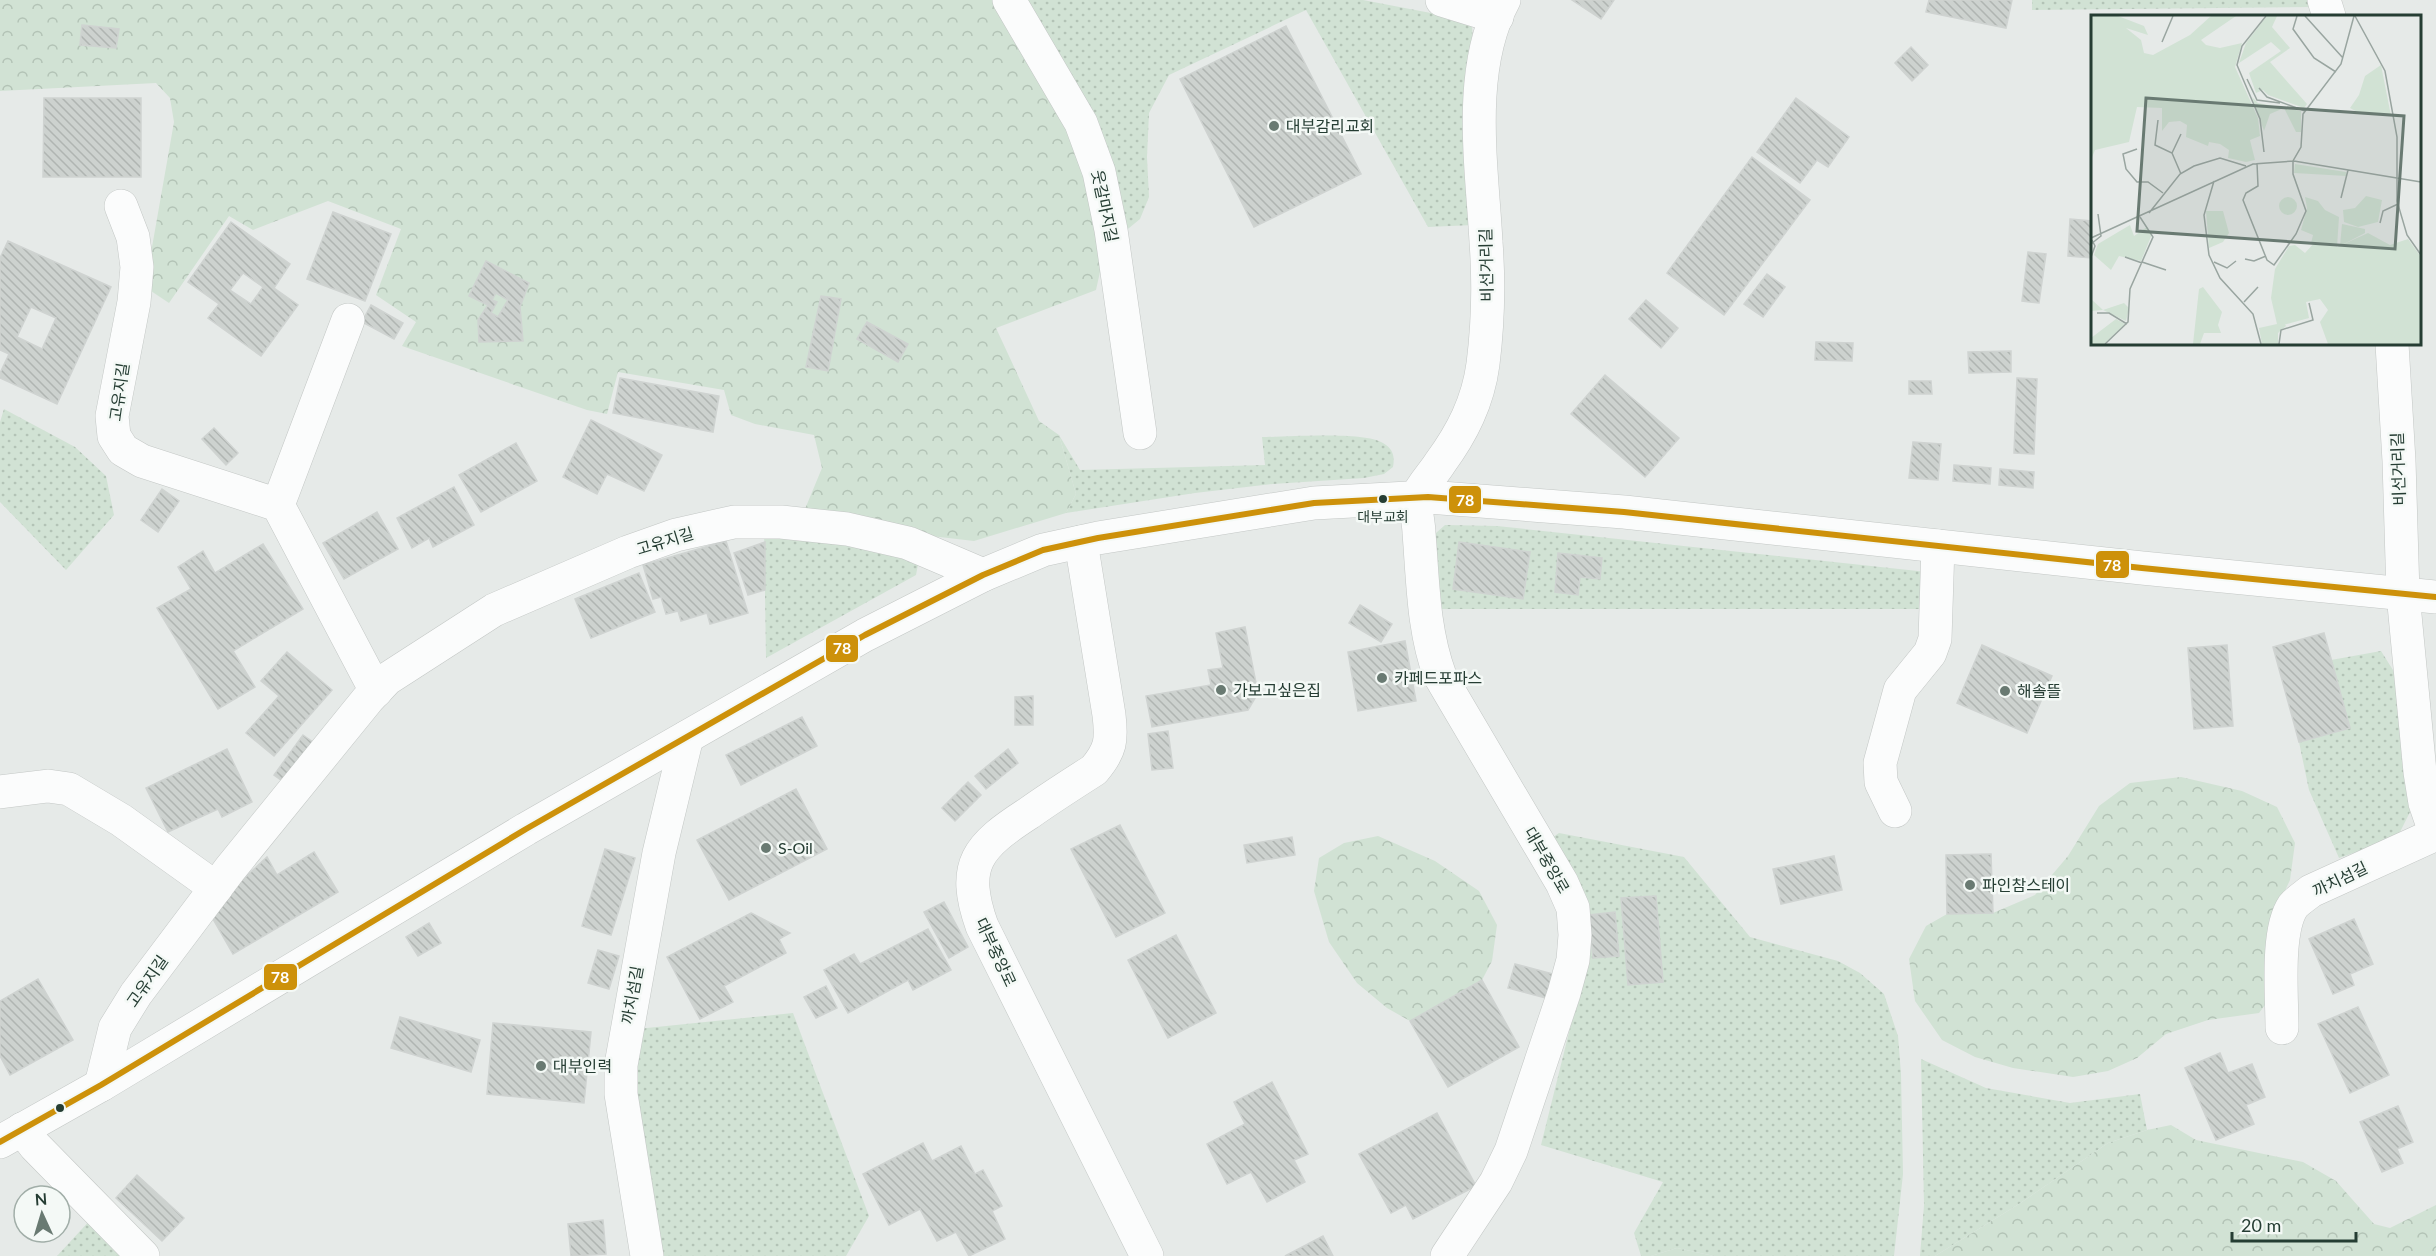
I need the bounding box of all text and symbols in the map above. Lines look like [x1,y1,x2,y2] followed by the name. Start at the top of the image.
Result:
[2091,15,2421,345] inset map
[1286,116,1374,135] place label: 대부감리교회
[1267,119,1281,133] marker: 대부감리교회
[1089,168,1122,244] street label: 웃갈마지길
[1475,228,1496,302] street label: 비선거리길
[105,361,132,422] street label: 고유지길
[2387,432,2408,506] street label: 비선거리길
[1448,485,1482,514] line badge: 78
[1456,490,1474,509] text: 78
[1377,493,1389,505] marker: 대부교회
[1357,508,1409,525] place label: 대부교회
[634,523,696,558] street label: 고유지길
[2095,550,2130,579] line badge: 78
[2103,555,2121,574] text: 78
[825,634,859,663] line badge: 78
[833,638,851,657] text: 78
[1394,668,1482,687] place label: 카페드포파스
[1375,671,1389,685] marker: 카페드포파스
[1233,680,1321,699] place label: 가보고싶은집
[2017,681,2061,700] place label: 해솔뜰
[1214,683,1228,697] marker: 가보고싶은집
[1998,684,2012,698] marker: 해솔뜰
[1521,823,1574,897] street label: 대부중앙로
[778,838,813,857] place label: S-Oil
[759,841,773,855] marker: S-Oil
[2309,857,2370,900] street label: 까치섬길
[1982,875,2070,894] place label: 파인참스테이
[1963,878,1977,892] marker: 파인참스테이
[972,914,1021,989] street label: 대부중앙로
[122,951,171,1010] street label: 고유지길
[263,963,298,991] line badge: 78
[617,964,646,1026] street label: 까치섬길
[271,967,289,986] text: 78
[553,1056,612,1075] place label: 대부인력
[534,1059,548,1073] marker: 대부인력
[54,1102,66,1114] unlabelled marker
[12,1184,72,1244] north arrow
[34,1189,48,1208] text: N
[2232,1205,2356,1243] scale bar
[2241,1214,2281,1236] text: 20 m

